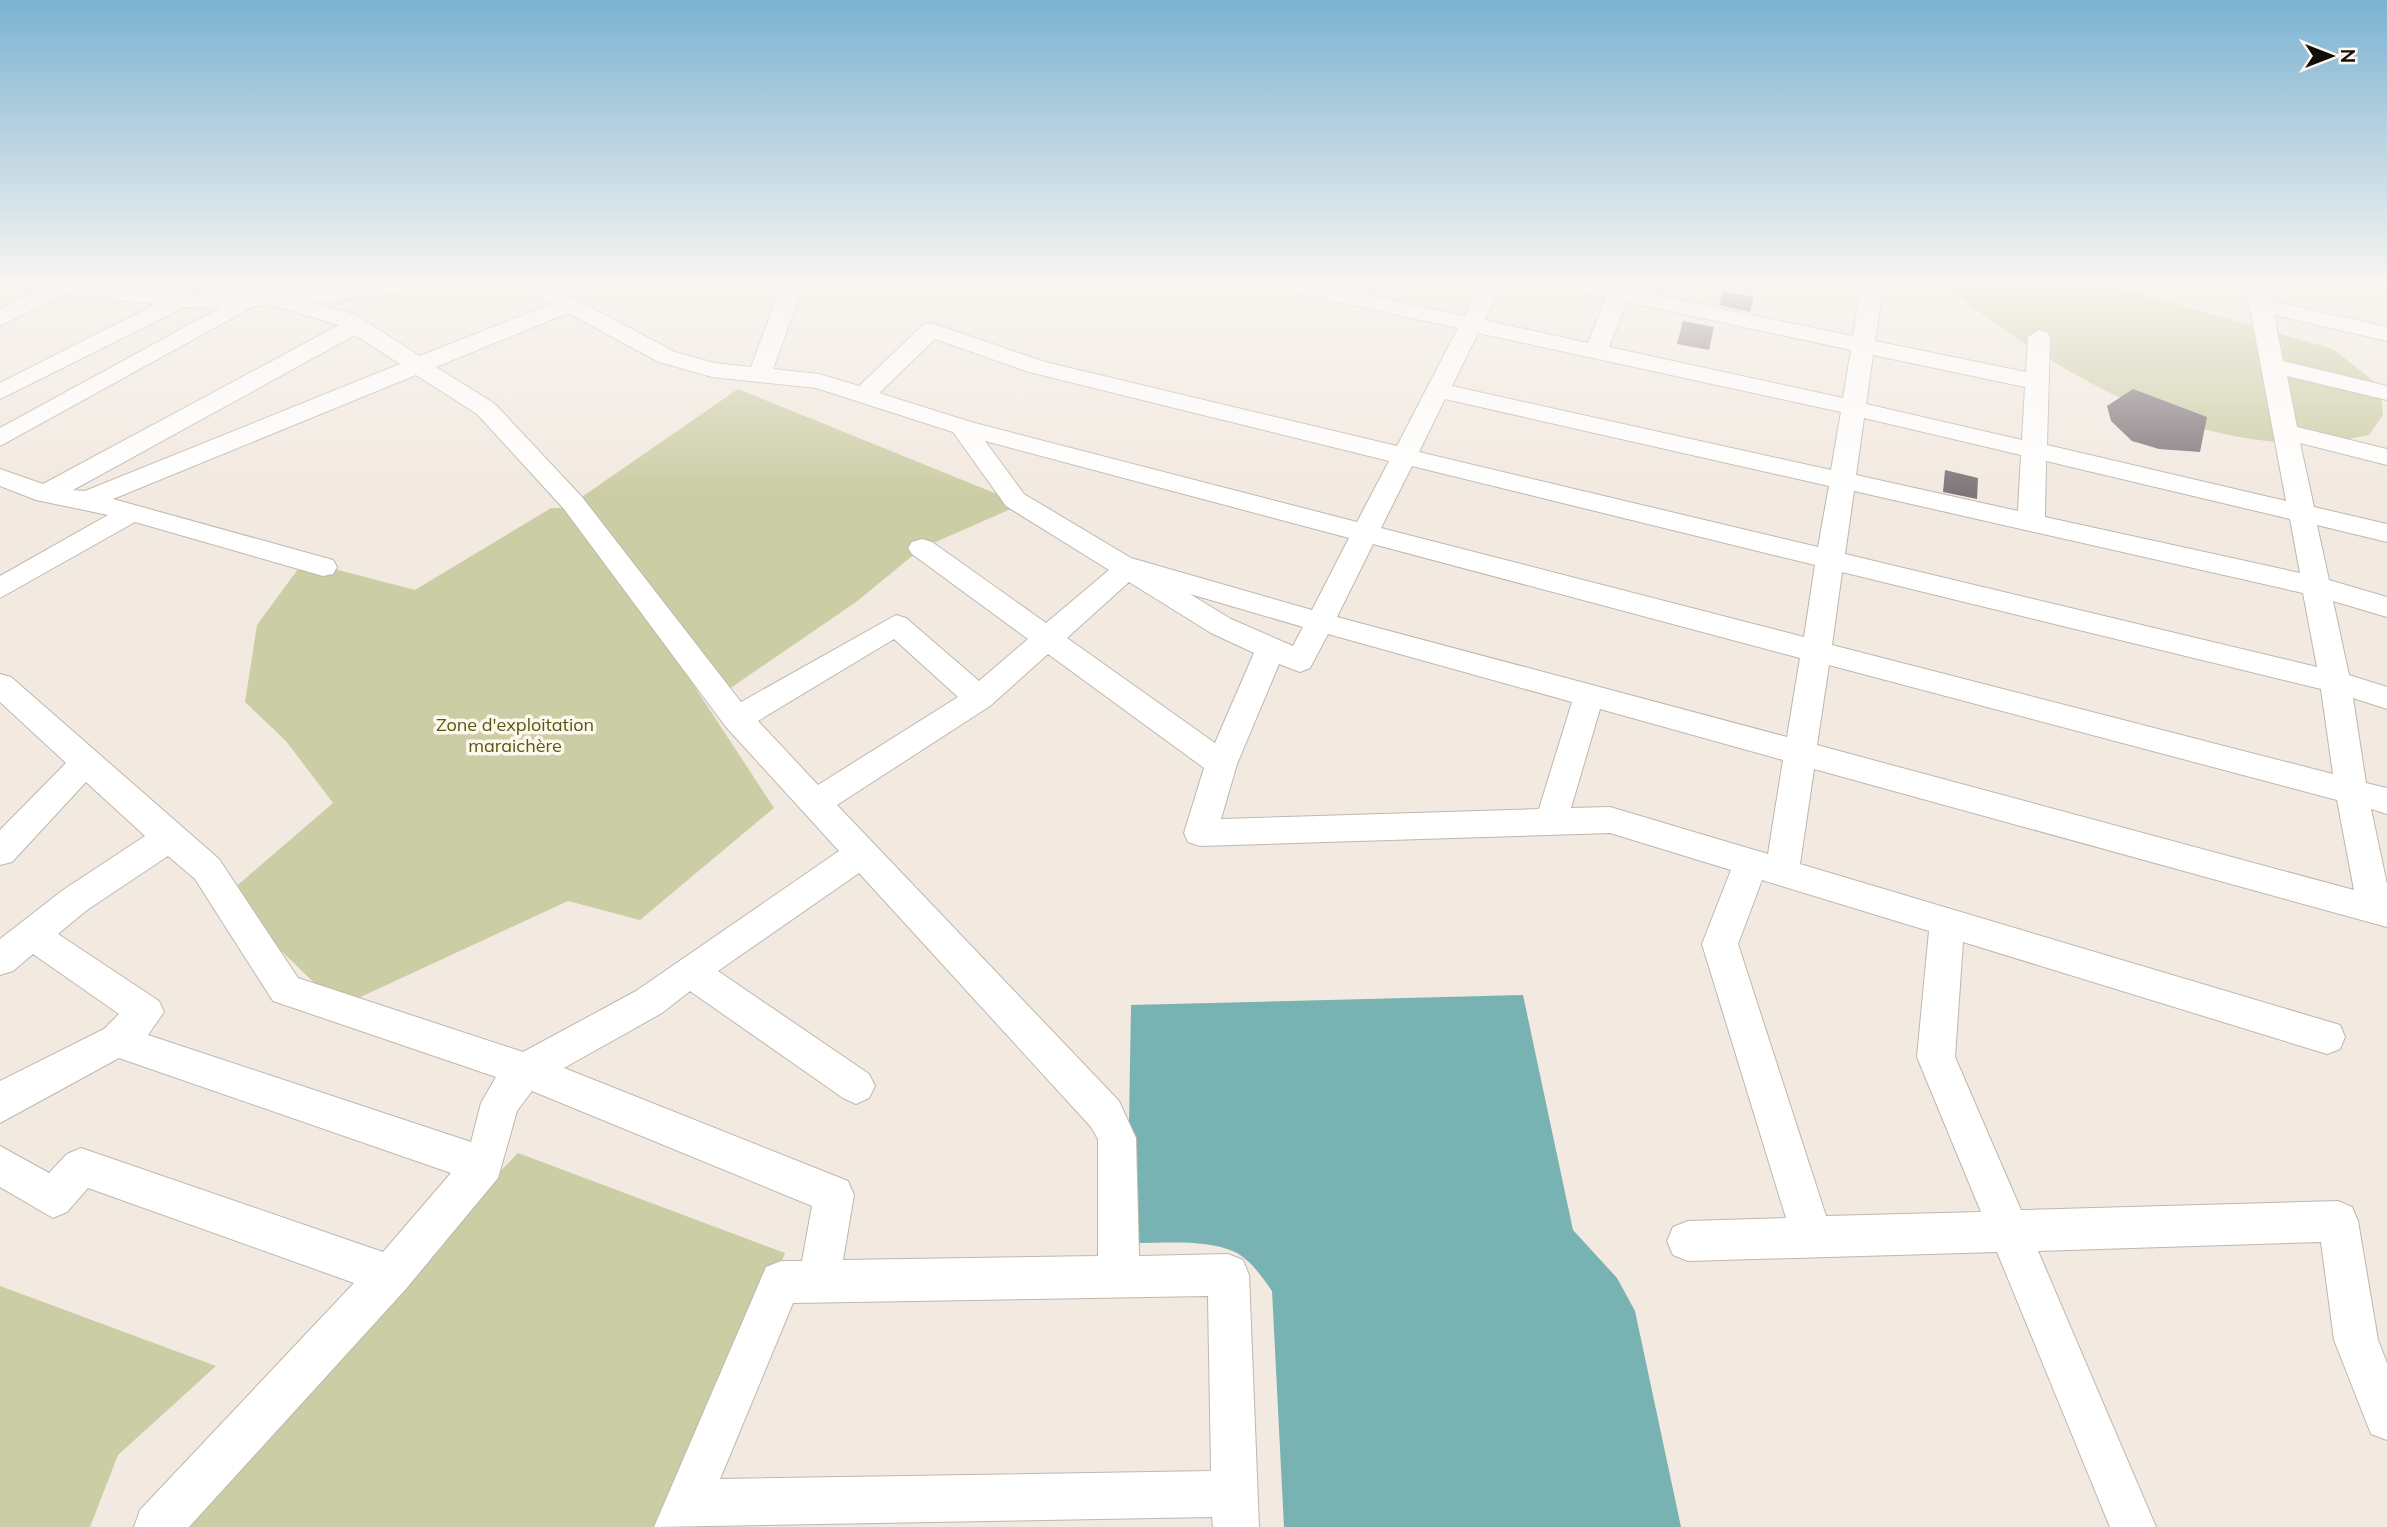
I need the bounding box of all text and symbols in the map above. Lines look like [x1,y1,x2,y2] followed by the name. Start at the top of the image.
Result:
[2296,21,2366,91] north arrow
[2336,49,2360,63] text: N
[436,713,594,757] park label: Zone d'exploitation maraichère

